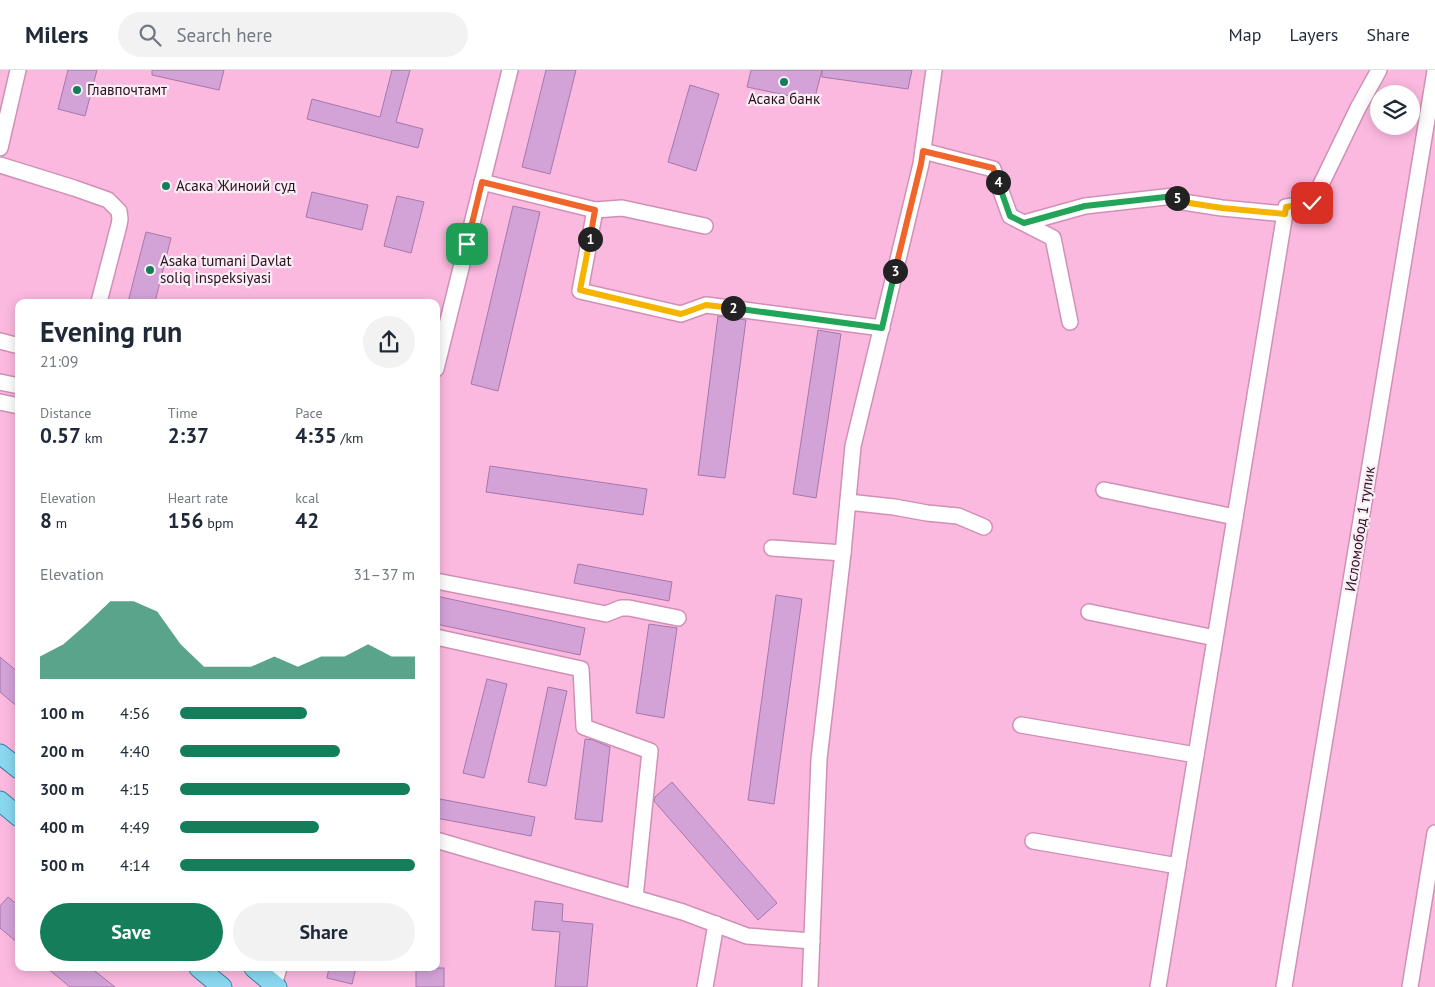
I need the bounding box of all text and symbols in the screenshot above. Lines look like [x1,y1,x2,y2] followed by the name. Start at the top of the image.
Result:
[118,12,468,57] search box
[25,19,88,50] text: Milers
[136,21,164,49] icon: search
[176,23,272,47] text: Search here
[1229,23,1261,46] text: Map
[1289,23,1338,46] text: Layers
[1366,23,1410,46] text: Share
[778,76,790,88] marker: Асака банк
[87,80,167,99] place label: Главпочтамт
[71,84,83,96] marker: Главпочтамт
[1370,85,1420,135] map controls
[1370,85,1420,135] button: layers
[748,89,821,108] place label: Асака банк
[986,170,1010,194] pin: 4
[995,173,1002,191] text: 4
[176,176,296,195] place label: Асака Жиноий суд
[160,180,172,192] marker: Асака Жиноий суд
[1291,182,1333,224] pin
[1164,186,1190,210] pin: 5
[1174,189,1181,207] text: 5
[1298,189,1326,217] icon: check
[446,223,488,265] pin
[578,226,602,252] pin: 1
[453,230,481,258] icon: arrive
[587,230,594,248] text: 1
[160,251,292,287] place label: Asaka tumani Davlat soliq inspeksiyasi
[882,258,908,284] pin: 3
[892,262,899,280] text: 3
[144,264,156,276] marker: Asaka tumani Davlat soliq inspeksiyasi
[720,296,746,320] pin: 2
[730,299,737,317] text: 2
[40,313,182,350] text: Evening run
[363,316,415,368] button: share
[40,351,78,371] text: 21:09
[40,404,91,422] text: Distance
[168,404,198,422] text: Time
[295,404,323,422] text: Pace
[40,422,81,449] text: 0.57
[168,422,209,449] text: 2:37
[295,422,337,449] text: 4:35
[81,429,103,447] text: km
[337,429,363,447] text: /km
[1340,464,1379,593] street label: Исломобод 1 тупик
[40,489,96,507] text: Elevation
[168,489,228,507] text: Heart rate
[295,489,319,507] text: kcal
[40,507,52,534] text: 8
[168,507,203,534] text: 156
[295,507,319,534] text: 42
[52,514,67,532] text: m
[203,514,234,532] text: bpm
[40,564,104,584] text: Elevation
[353,564,415,584] text: 31–37 m
[40,703,84,723] text: 100 m
[120,703,150,723] text: 4:56
[40,741,84,761] text: 200 m
[120,741,150,761] text: 4:40
[40,779,84,799] text: 300 m
[120,779,150,799] text: 4:15
[40,817,84,837] text: 400 m
[120,817,150,837] text: 4:49
[40,855,84,875] text: 500 m
[120,855,150,875] text: 4:14
[40,903,223,961] button: Save
[233,903,415,961] button: Share

